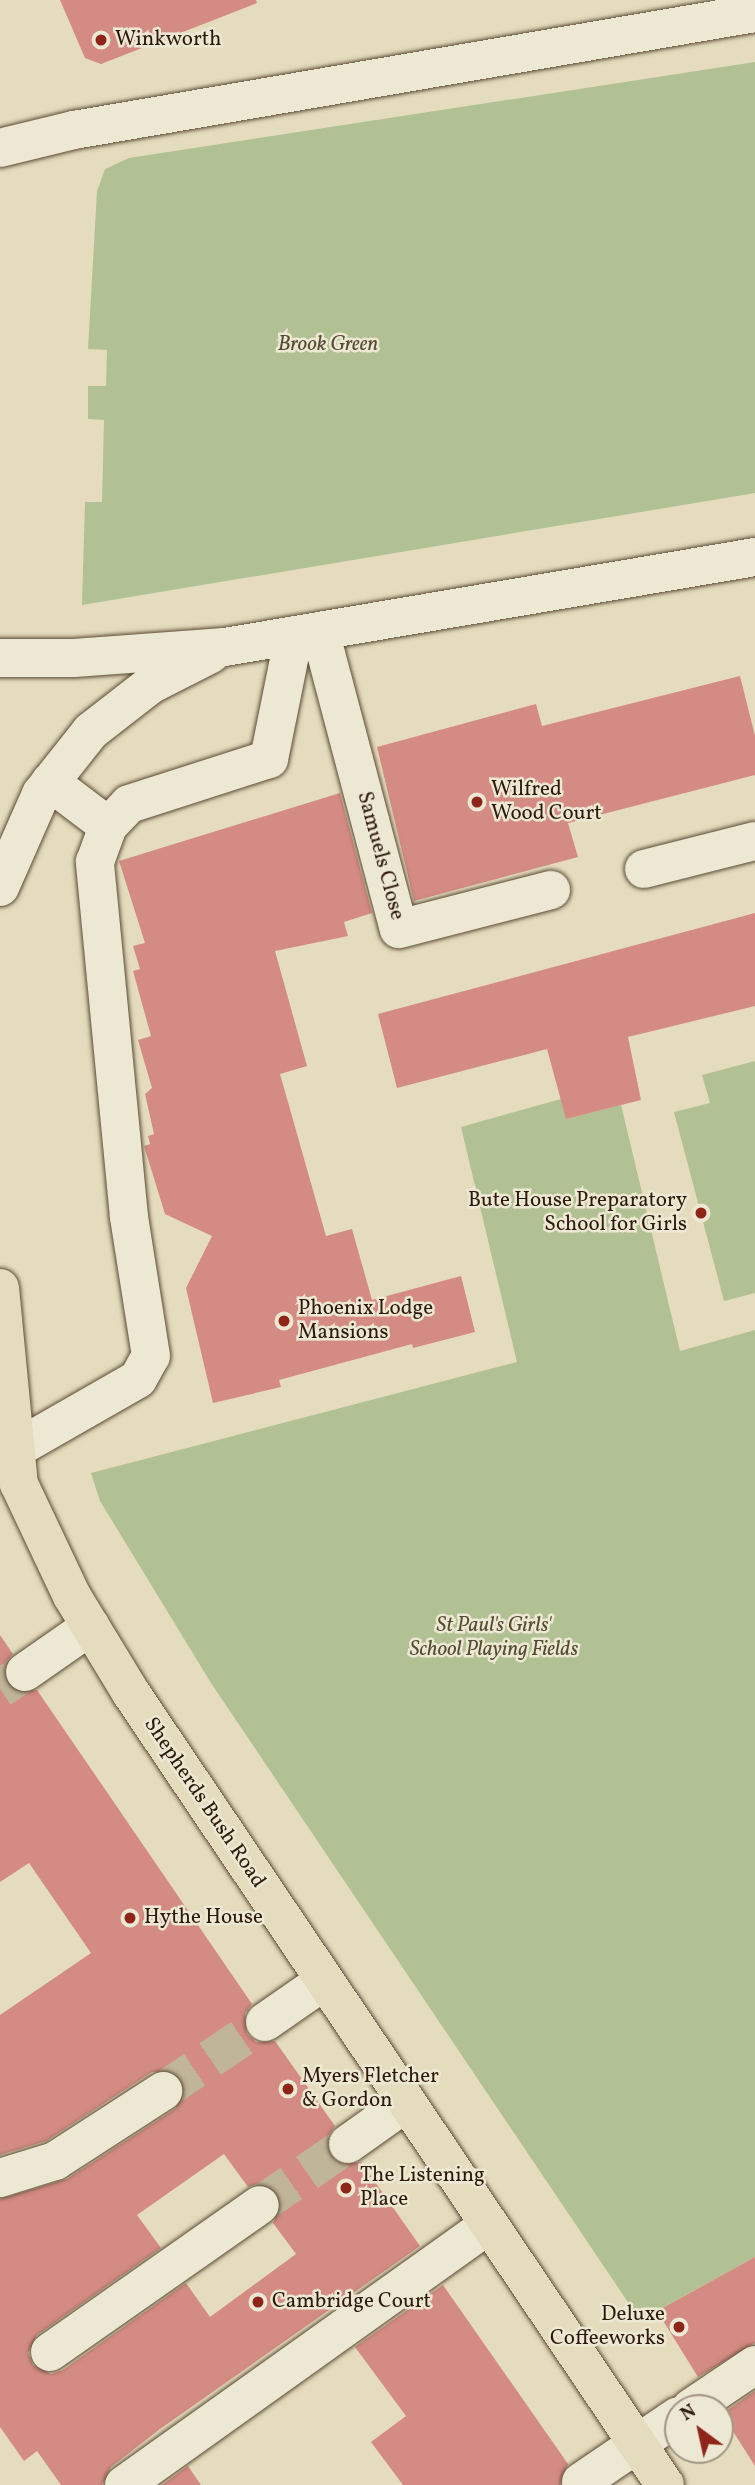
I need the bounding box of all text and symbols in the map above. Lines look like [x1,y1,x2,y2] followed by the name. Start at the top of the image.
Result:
[115,27,222,53] place label: Winkworth
[93,32,109,48] marker: Winkworth
[278,332,378,358] park label: Brook Green
[491,777,602,827] place label: Wilfred Wood Court
[351,789,409,923] street label: Samuels Close
[469,794,485,810] marker: Wilfred Wood Court
[468,1188,687,1238] place label: Bute House Preparatory School for Girls
[693,1205,709,1221] marker: Bute House Preparatory School for Girls
[298,1296,433,1346] place label: Phoenix Lodge Mansions
[276,1313,292,1329] marker: Phoenix Lodge Mansions
[410,1613,578,1663] park label: St Paul's Girls' School Playing Fields
[138,1713,270,1893] street label: Shepherds Bush Road
[144,1905,263,1931] place label: Hythe House
[122,1910,138,1926] marker: Hythe House
[302,2064,439,2114] place label: Myers Fletcher & Gordon
[280,2081,296,2097] marker: Myers Fletcher & Gordon
[360,2163,485,2213] place label: The Listening Place
[338,2180,354,2196] marker: The Listening Place
[272,2289,431,2315] place label: Cambridge Court
[250,2294,266,2310] marker: Cambridge Court
[550,2302,665,2352] place label: Deluxe Coffeeworks
[671,2319,687,2335] marker: Deluxe Coffeeworks
[664,2394,734,2464] north arrow
[676,2398,702,2428] text: N

